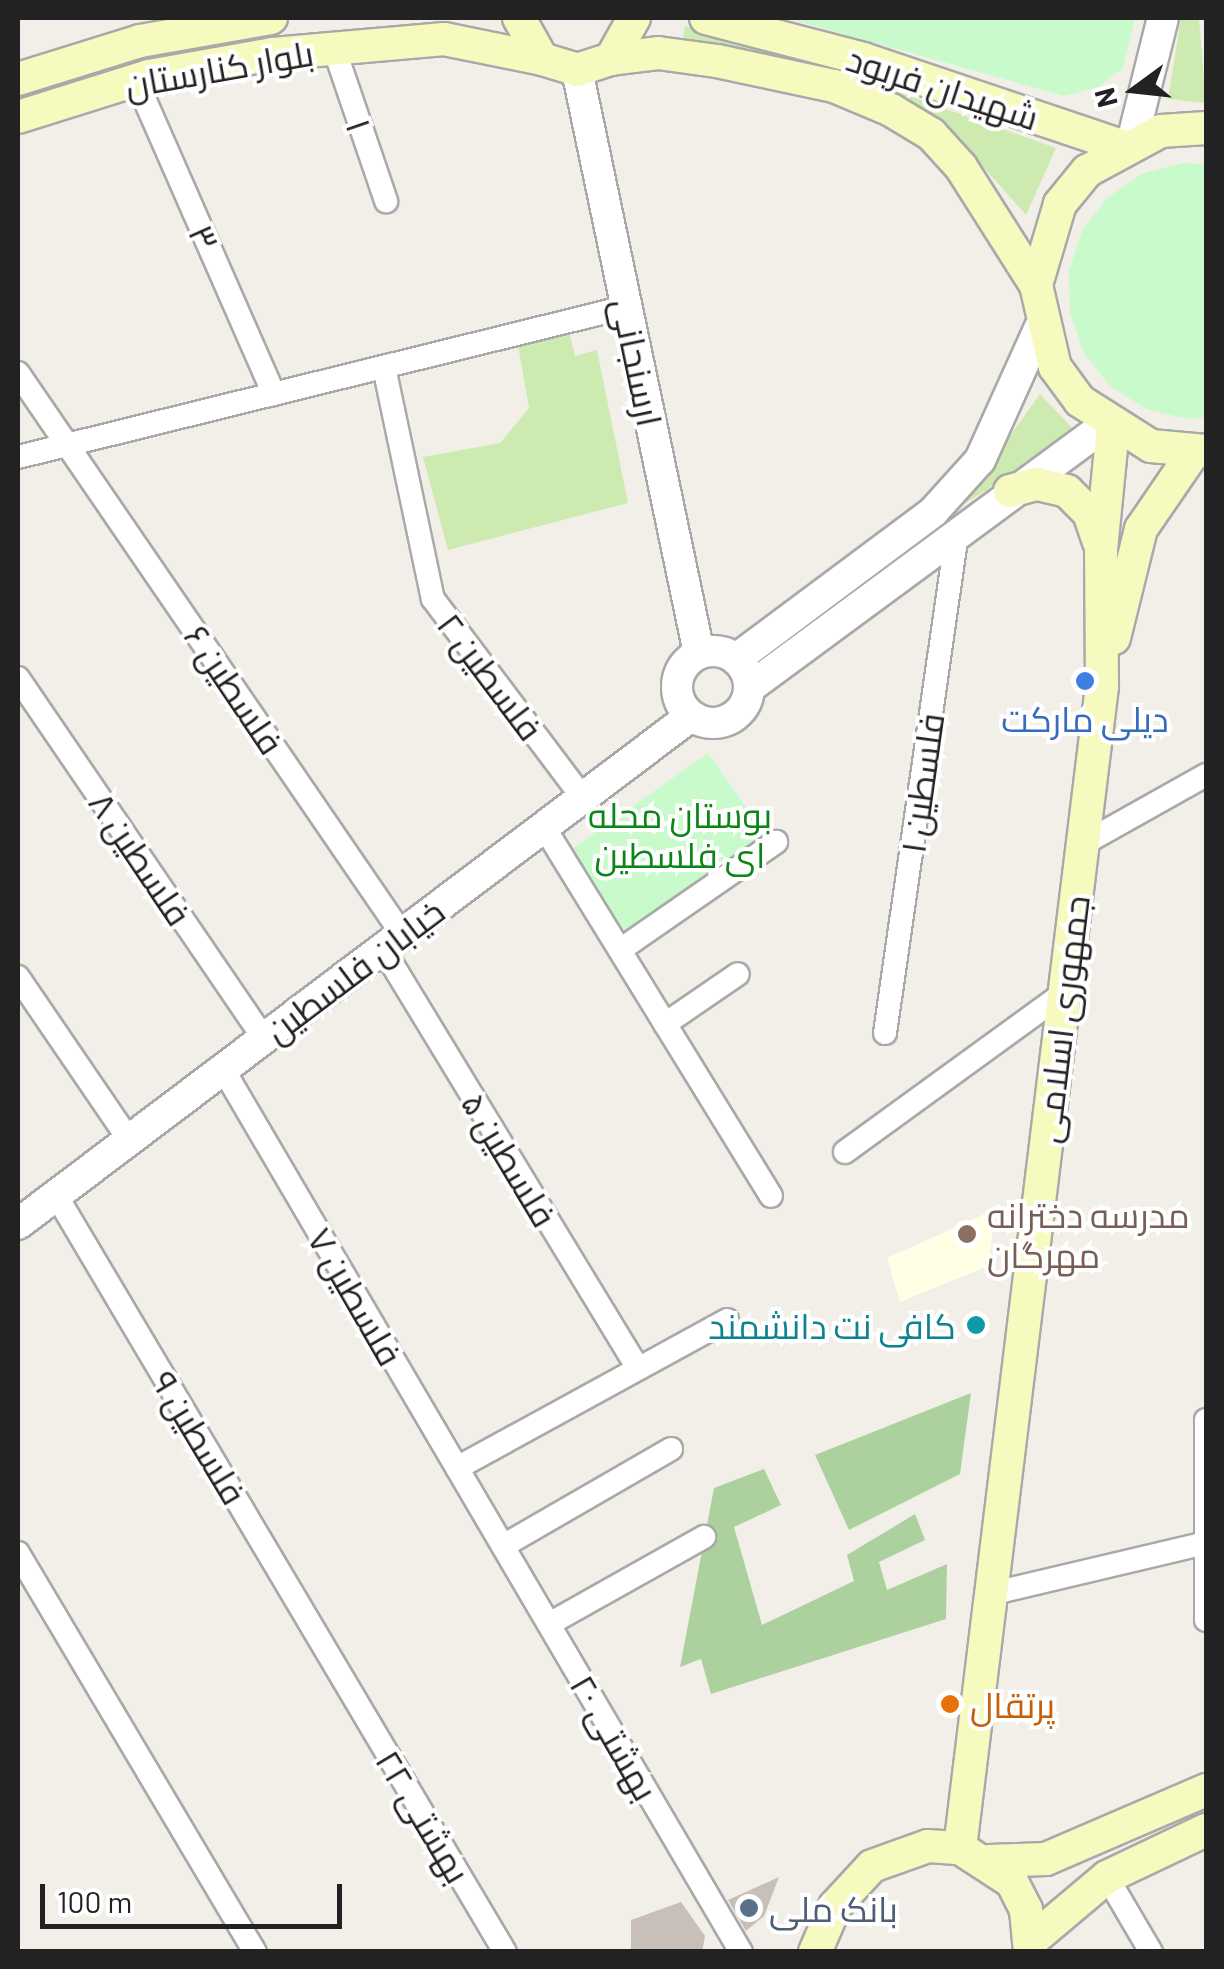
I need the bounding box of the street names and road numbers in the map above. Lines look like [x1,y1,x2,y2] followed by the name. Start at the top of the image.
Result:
[122,31,316,105] street label: بلوار کنارستان
[842,36,1044,138] street label: شهيدان فربود
[338,113,382,137] street label: ۱
[181,218,229,256] street label: ۳
[604,294,672,430] street label: ارسنجانی
[430,604,552,748] street label: فلسطین ۲
[177,616,293,762] street label: فلسطین ۶
[890,710,952,856] street label: فلسطین ۱
[81,783,201,933] street label: فلسطین ۸
[256,889,452,1051] street label: خیابان فلسطین
[1025,893,1097,1145] street label: جمهوری اسلامی
[454,1084,566,1234] street label: فلسطین ۵
[300,1220,412,1372] street label: فلسطین ۷
[144,1363,256,1511] street label: فلسطین ۹
[562,1667,668,1807] street label: بهشتی ۲۰
[368,1742,480,1890] street label: بهشتی ۲۲

